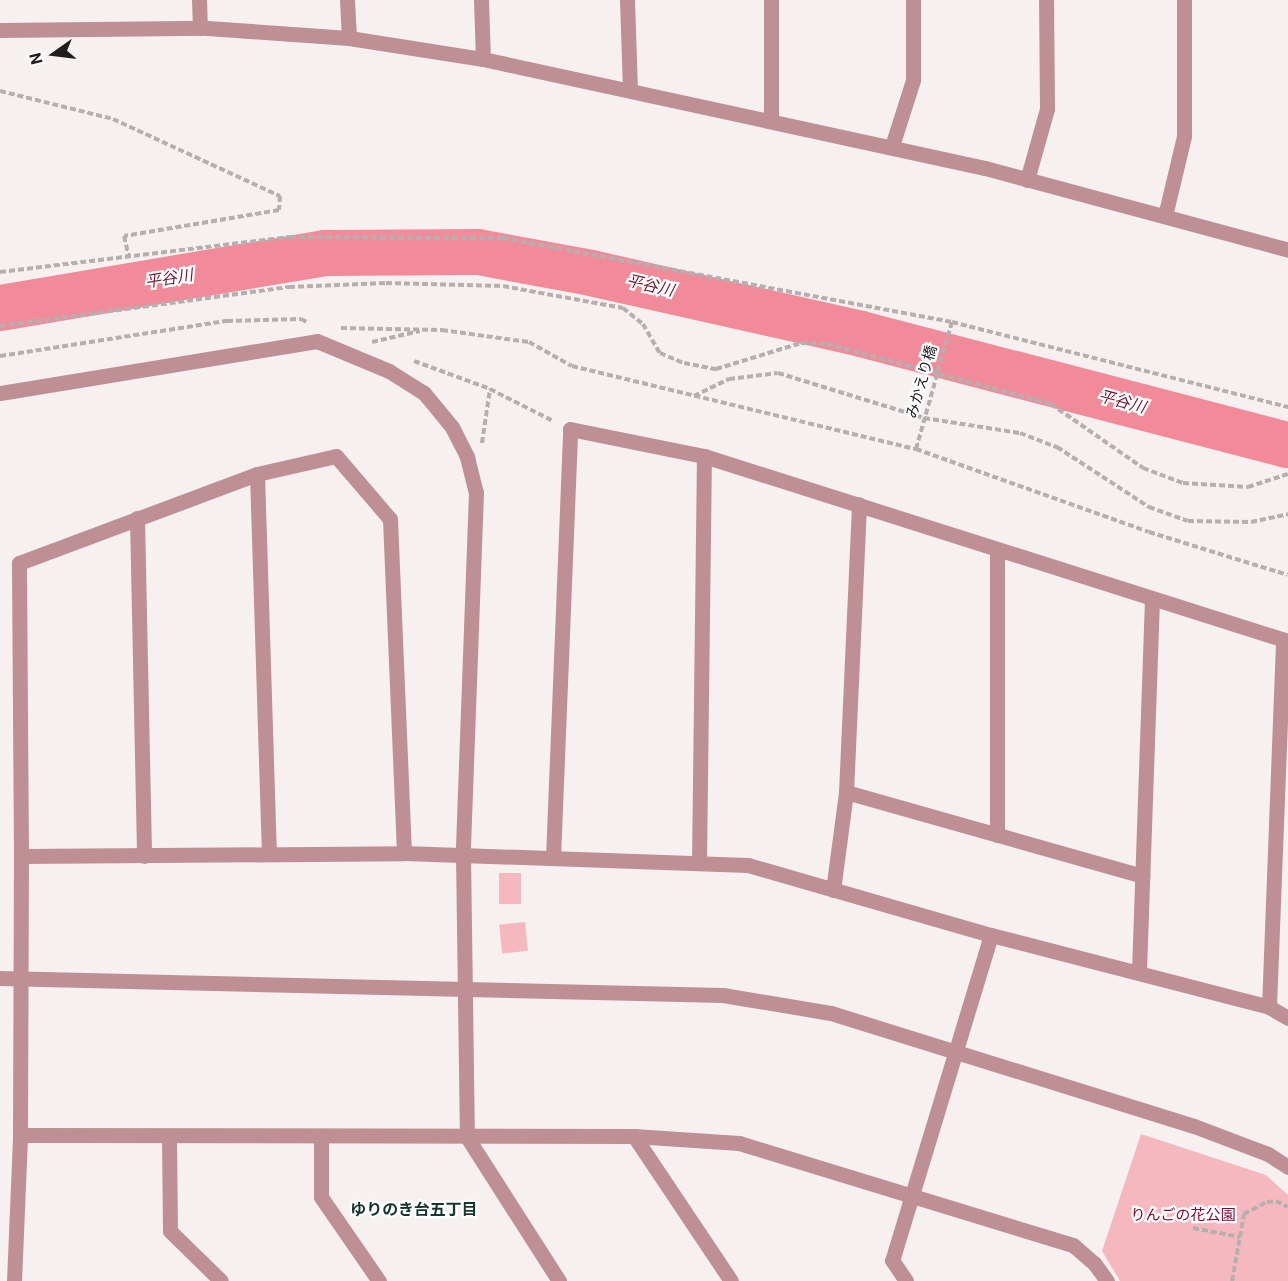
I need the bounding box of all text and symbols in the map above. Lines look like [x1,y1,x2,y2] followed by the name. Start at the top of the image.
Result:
[24,24,84,84] north arrow
[25,51,47,66] text: N
[144,266,194,292] water label: 平谷川
[624,271,676,301] water label: 平谷川
[903,343,941,421] street label: みかえり橋
[1096,387,1148,417] water label: 平谷川
[350,1200,478,1220] district label: ゆりのき台五丁目
[1131,1207,1235,1225] park label: りんごの花公園

